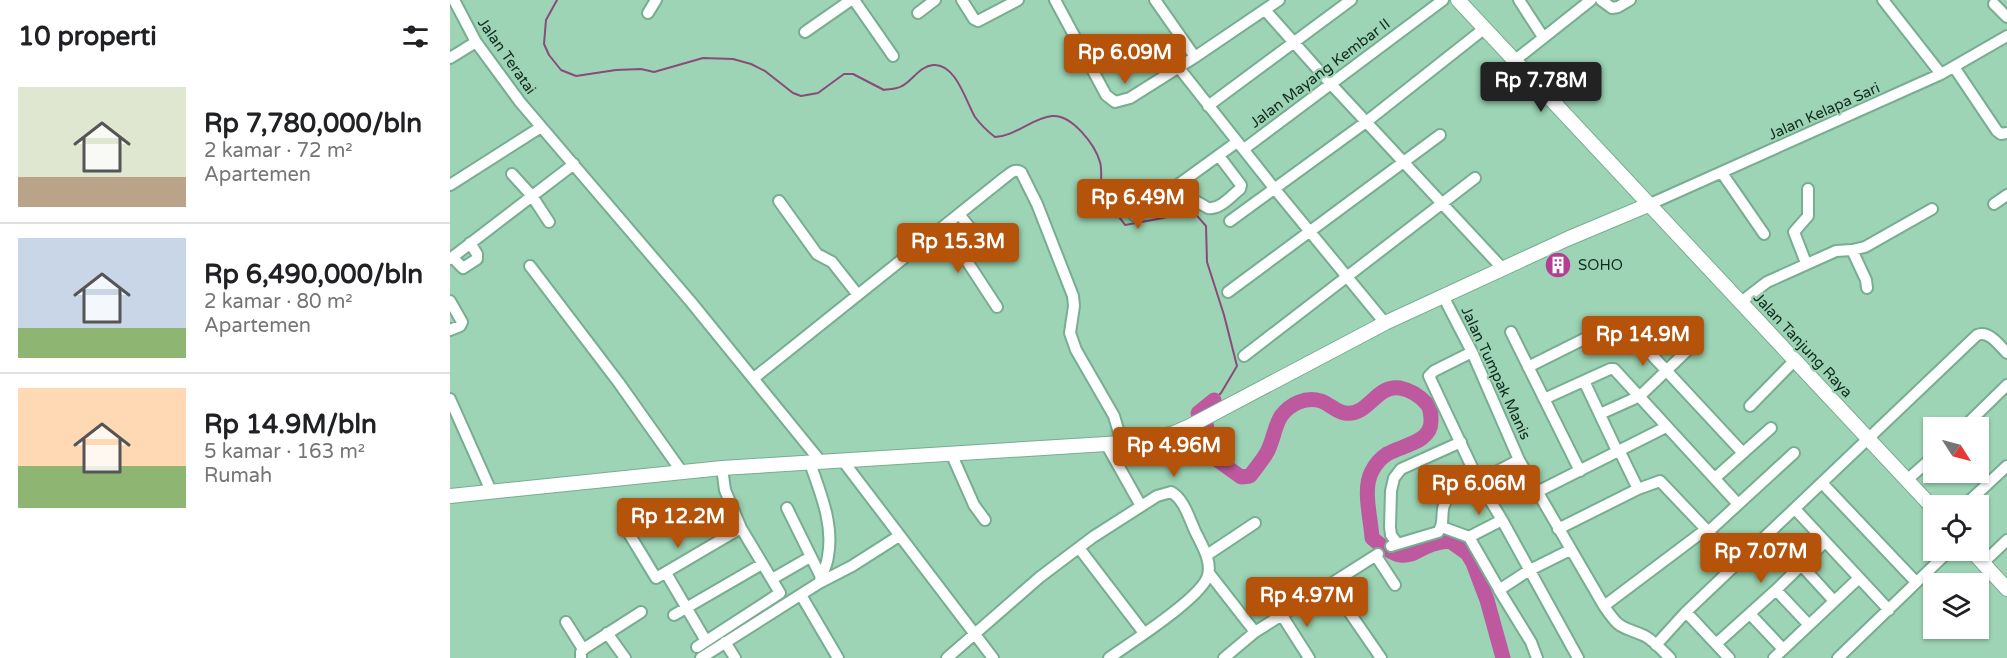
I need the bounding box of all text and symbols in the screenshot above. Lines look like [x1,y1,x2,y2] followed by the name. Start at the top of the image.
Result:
[474,14,540,98] street label: Jalan Teratai
[1246,14,1394,132] street label: Jalan Mayang Kembar II
[399,20,432,53] icon: filters
[18,21,157,52] text: 10 properti
[1063,34,1187,85] pin: Rp 6.09M
[1078,41,1172,65] text: Rp 6.09M
[1479,62,1603,113] pin: Rp 7.78M
[1494,69,1588,93] text: Rp 7.78M
[1765,78,1883,144] street label: Jalan Kelapa Sari
[204,108,422,139] text: Rp 7,780,000/bln
[66,111,138,183] icon: home
[204,139,353,163] text: 2 kamar · 72 m²
[204,163,311,187] text: Apartemen
[1076,179,1200,230] pin: Rp 6.49M
[1091,186,1185,210] text: Rp 6.49M
[896,223,1020,274] pin: Rp 15.3M
[911,230,1005,254] text: Rp 15.3M
[1543,250,1573,280] building icon: SOHO
[1578,256,1623,274] place label: SOHO
[204,259,423,290] text: Rp 6,490,000/bln
[66,262,138,334] icon: home
[1750,289,1856,401] street label: Jalan Tanjung Raya
[204,290,353,314] text: 2 kamar · 80 m²
[1457,304,1535,442] street label: Jalan Tumpak Manis
[204,314,311,338] text: Apartemen
[1581,316,1705,367] pin: Rp 14.9M
[1596,323,1690,347] text: Rp 14.9M
[204,409,377,440] text: Rp 14.9M/bln
[66,412,138,484] icon: home
[1923,417,1989,483] north arrow
[1923,417,1989,639] map controls
[1112,427,1236,478] pin: Rp 4.96M
[1127,434,1221,458] text: Rp 4.96M
[204,440,365,464] text: 5 kamar · 163 m²
[204,464,272,488] text: Rumah
[1417,465,1541,516] pin: Rp 6.06M
[1432,472,1526,496] text: Rp 6.06M
[1923,495,1989,561] button: locate
[616,498,740,549] pin: Rp 12.2M
[631,505,725,529] text: Rp 12.2M
[1699,533,1823,584] pin: Rp 7.07M
[1714,540,1808,564] text: Rp 7.07M
[1923,573,1989,639] button: layers
[1245,577,1369,628] pin: Rp 4.97M
[1260,584,1354,608] text: Rp 4.97M

